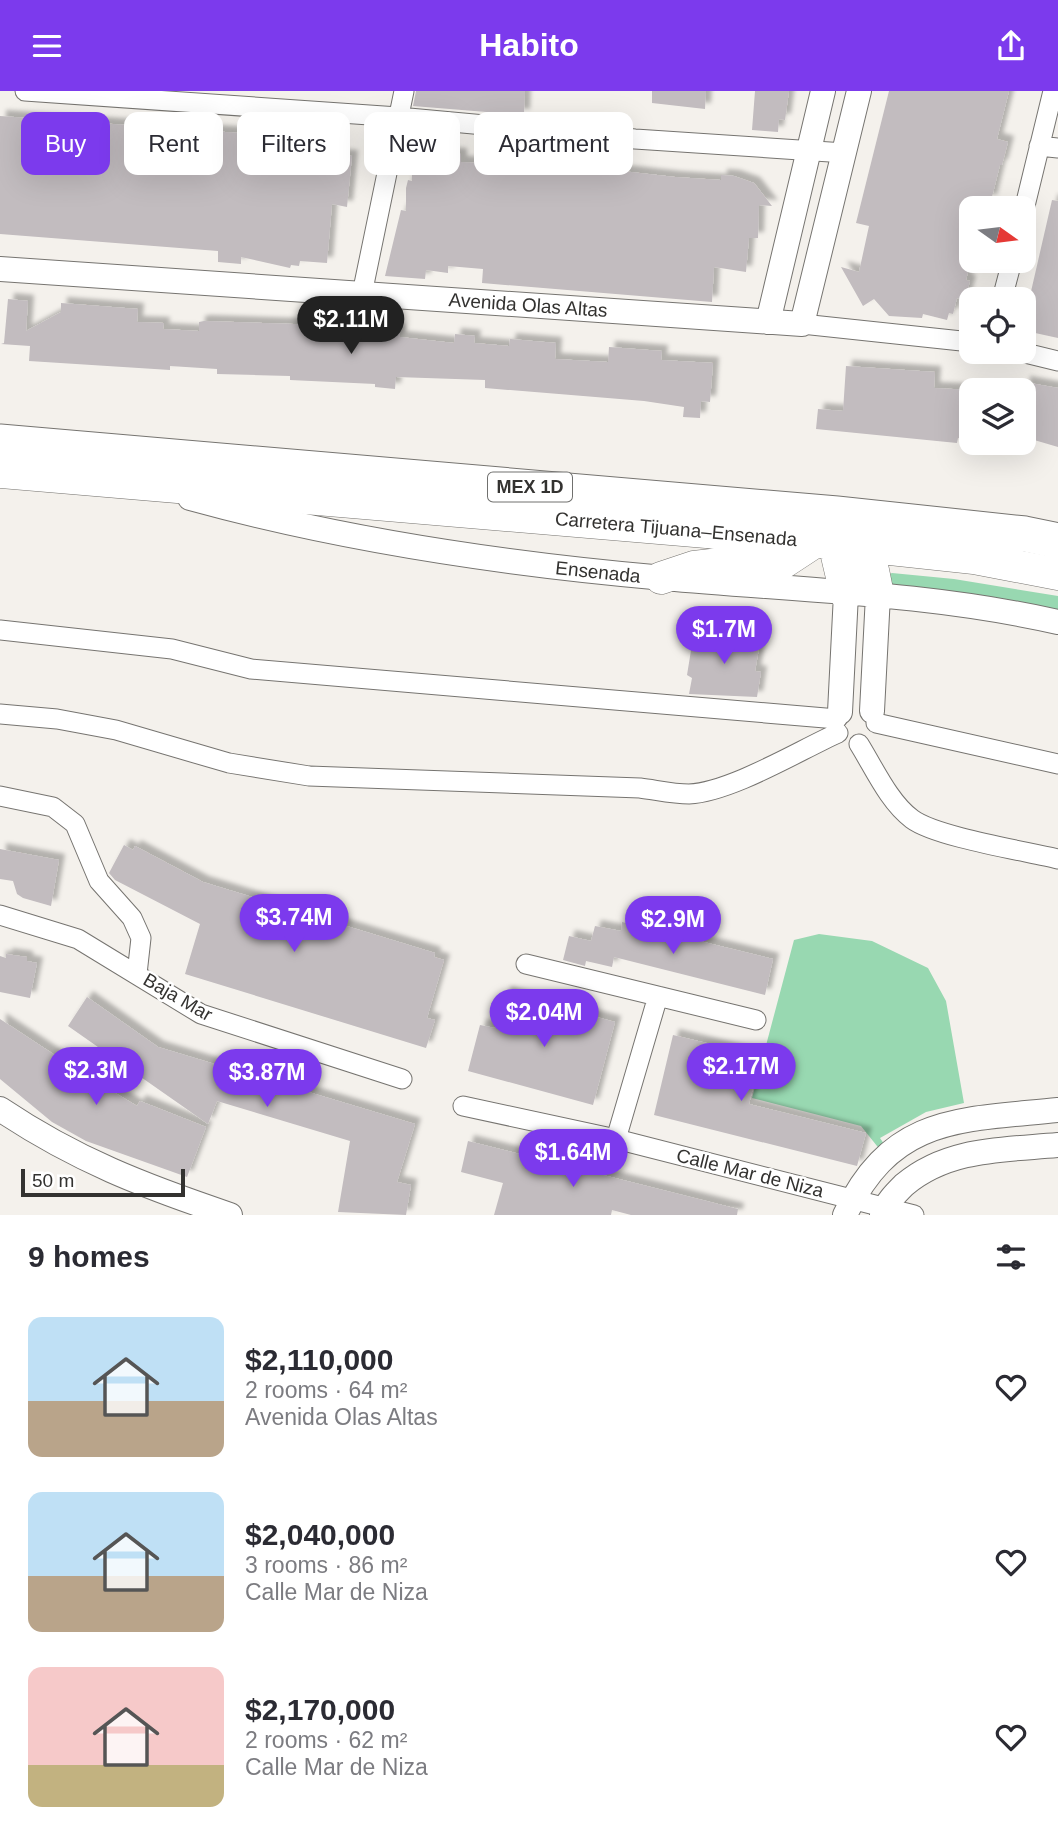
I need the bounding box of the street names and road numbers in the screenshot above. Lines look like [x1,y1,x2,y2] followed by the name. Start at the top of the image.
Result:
[448,289,608,321] street label: Avenida Olas Altas
[488,473,572,501] road number: MEX 1D
[554,508,798,550] street label: Carretera Tijuana–Ensenada
[554,557,642,587] street label: Ensenada
[140,969,217,1025] street label: Baja Mar
[674,1145,826,1202] street label: Calle Mar de Niza

